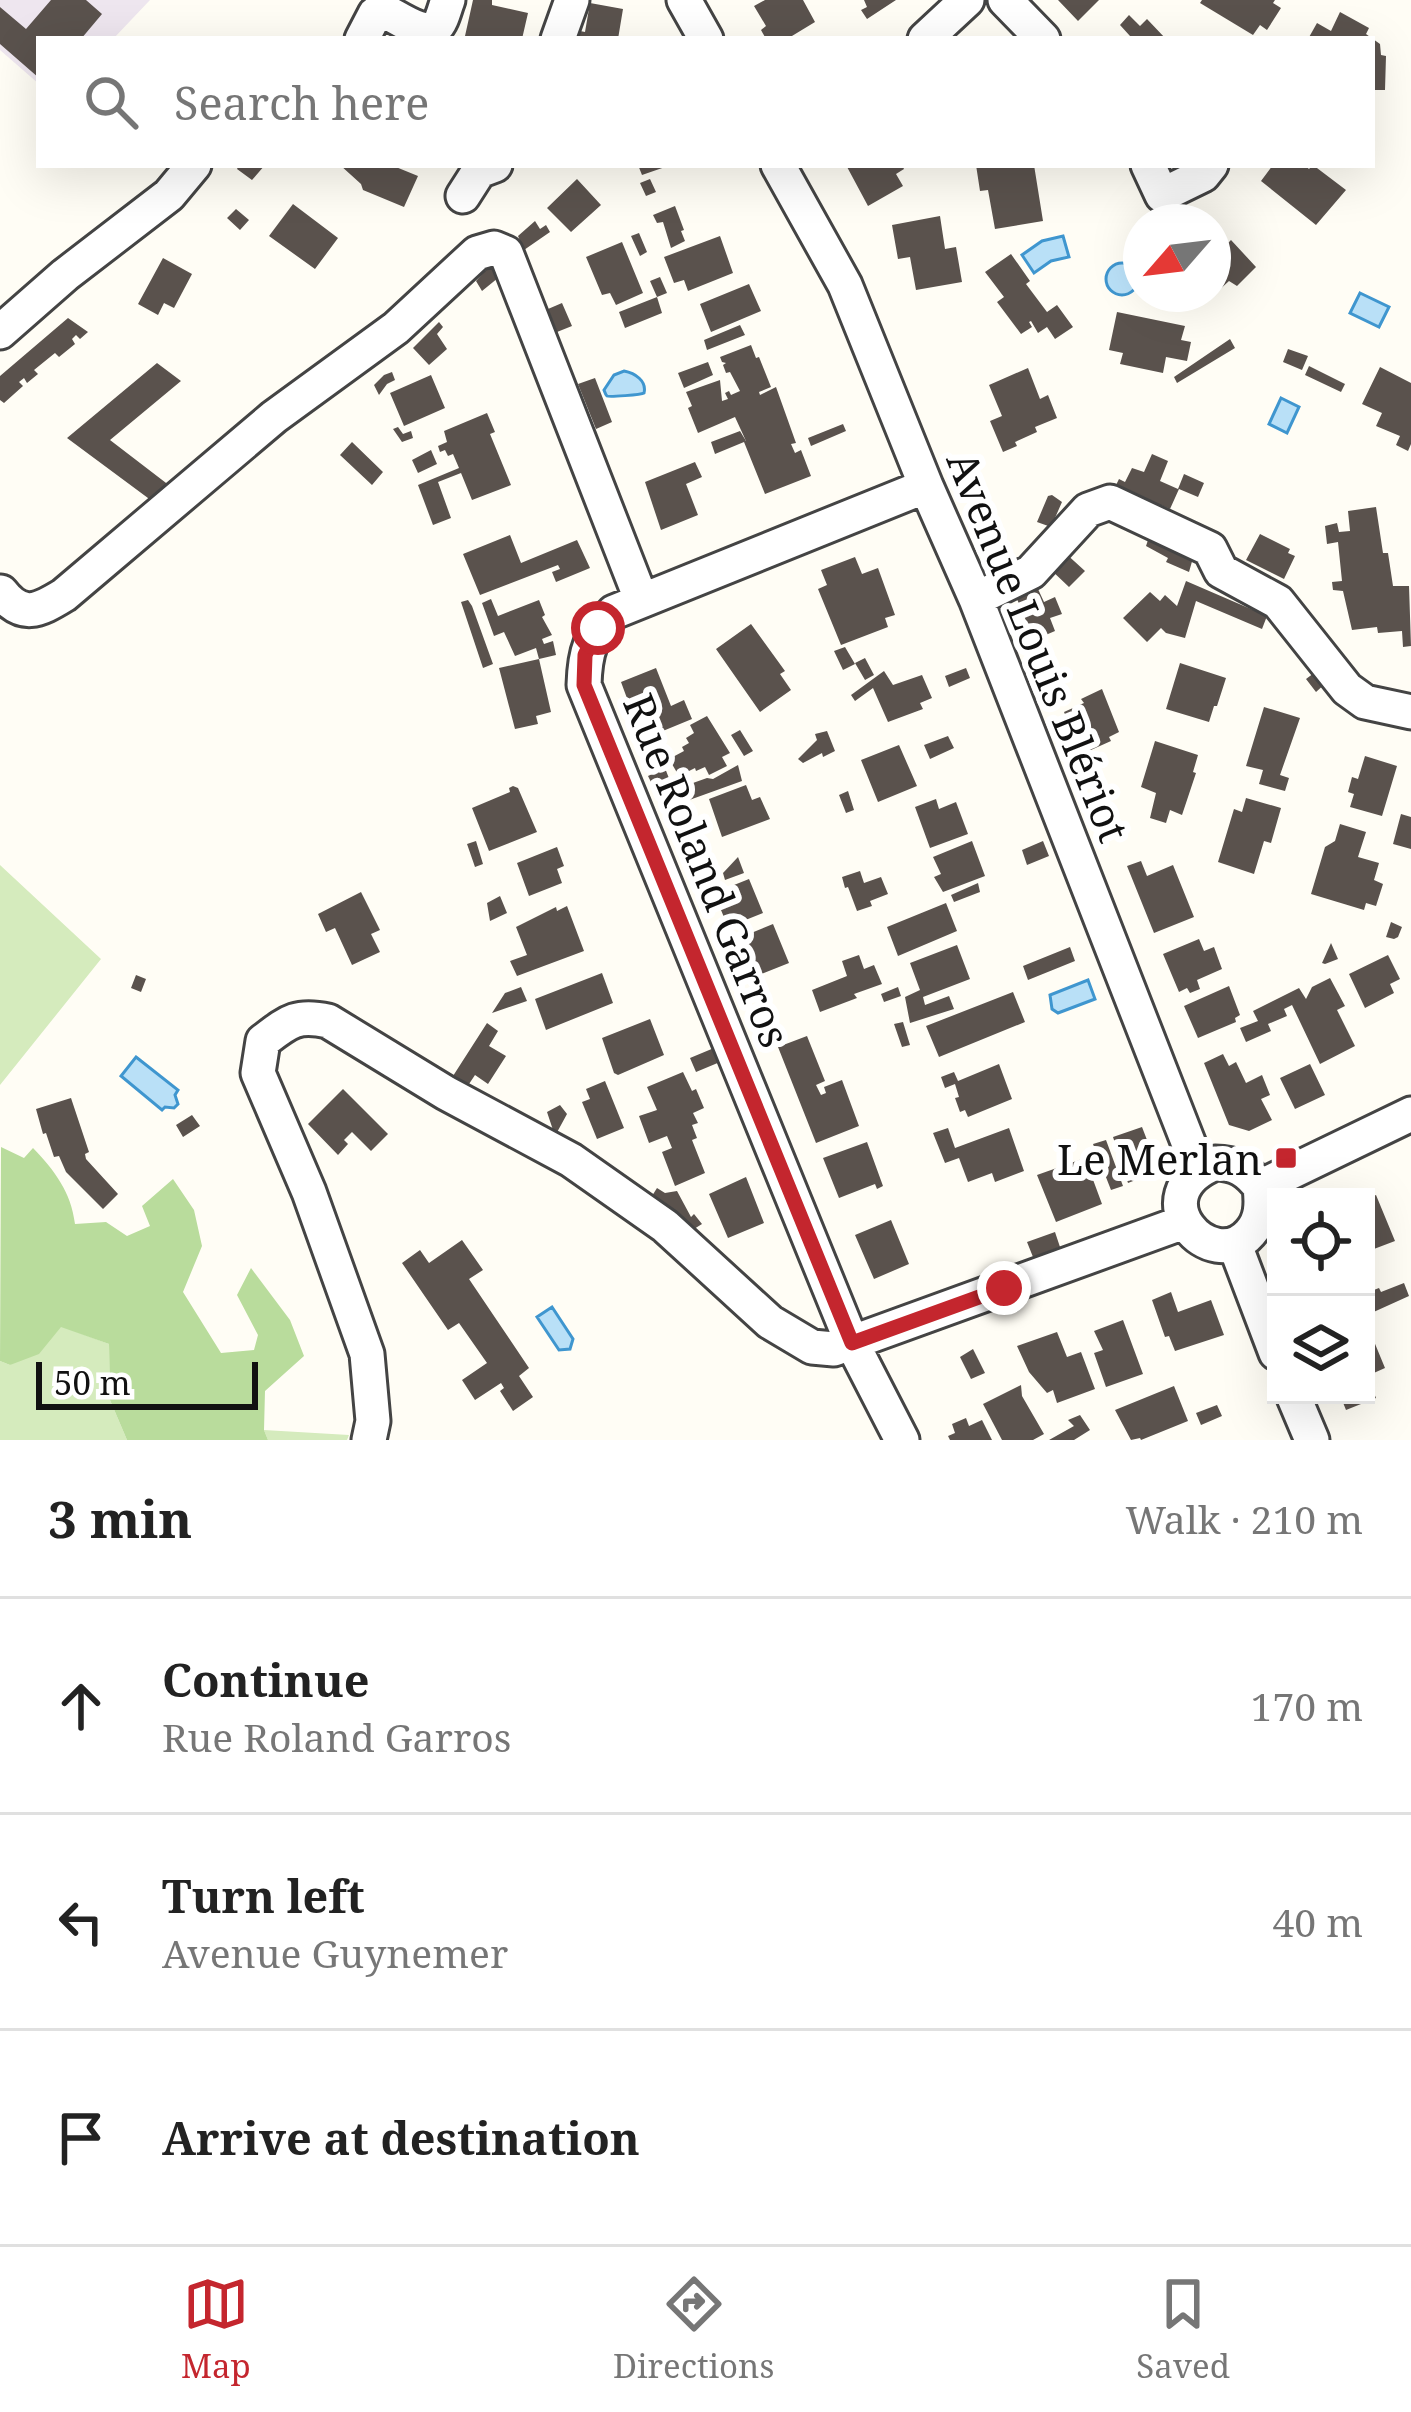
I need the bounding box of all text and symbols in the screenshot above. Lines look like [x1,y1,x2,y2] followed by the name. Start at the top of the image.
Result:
[36,36,1375,168] search box
[78,69,144,135] icon: search
[174,72,429,133] text: Search here
[1123,204,1231,312] north arrow
[935,442,1143,850] street label: Avenue Louis Blériot
[571,601,625,655] route start
[611,685,805,1055] street label: Rue Roland Garros
[1057,1130,1262,1187] place label: Le Merlan
[1273,1145,1299,1171] marker: Le Merlan
[1267,1188,1375,1404] map controls
[1267,1188,1375,1296] button: locate
[977,1261,1031,1315] route end
[1267,1296,1375,1404] button: layers
[36,1356,258,1409] scale bar
[54,1360,131,1405] text: 50 m
[48,1483,192,1553] text: 3 min
[1126,1492,1363,1545] text: Walk · 210 m
[162,1649,370,1710] text: Continue
[48,1673,114,1739] icon: ahead
[1251,1679,1363,1732] text: 170 m
[162,1710,511,1763] text: Rue Roland Garros
[162,1865,365,1926] text: Turn left
[48,1889,114,1955] icon: left
[1272,1895,1363,1948] text: 40 m
[162,1926,508,1979] text: Avenue Guynemer
[48,2105,114,2171] icon: arrive
[162,2107,640,2168] text: Arrive at destination
[181,2271,251,2388] tab: Map
[613,2271,774,2388] tab: Directions
[1136,2271,1230,2388] tab: Saved

